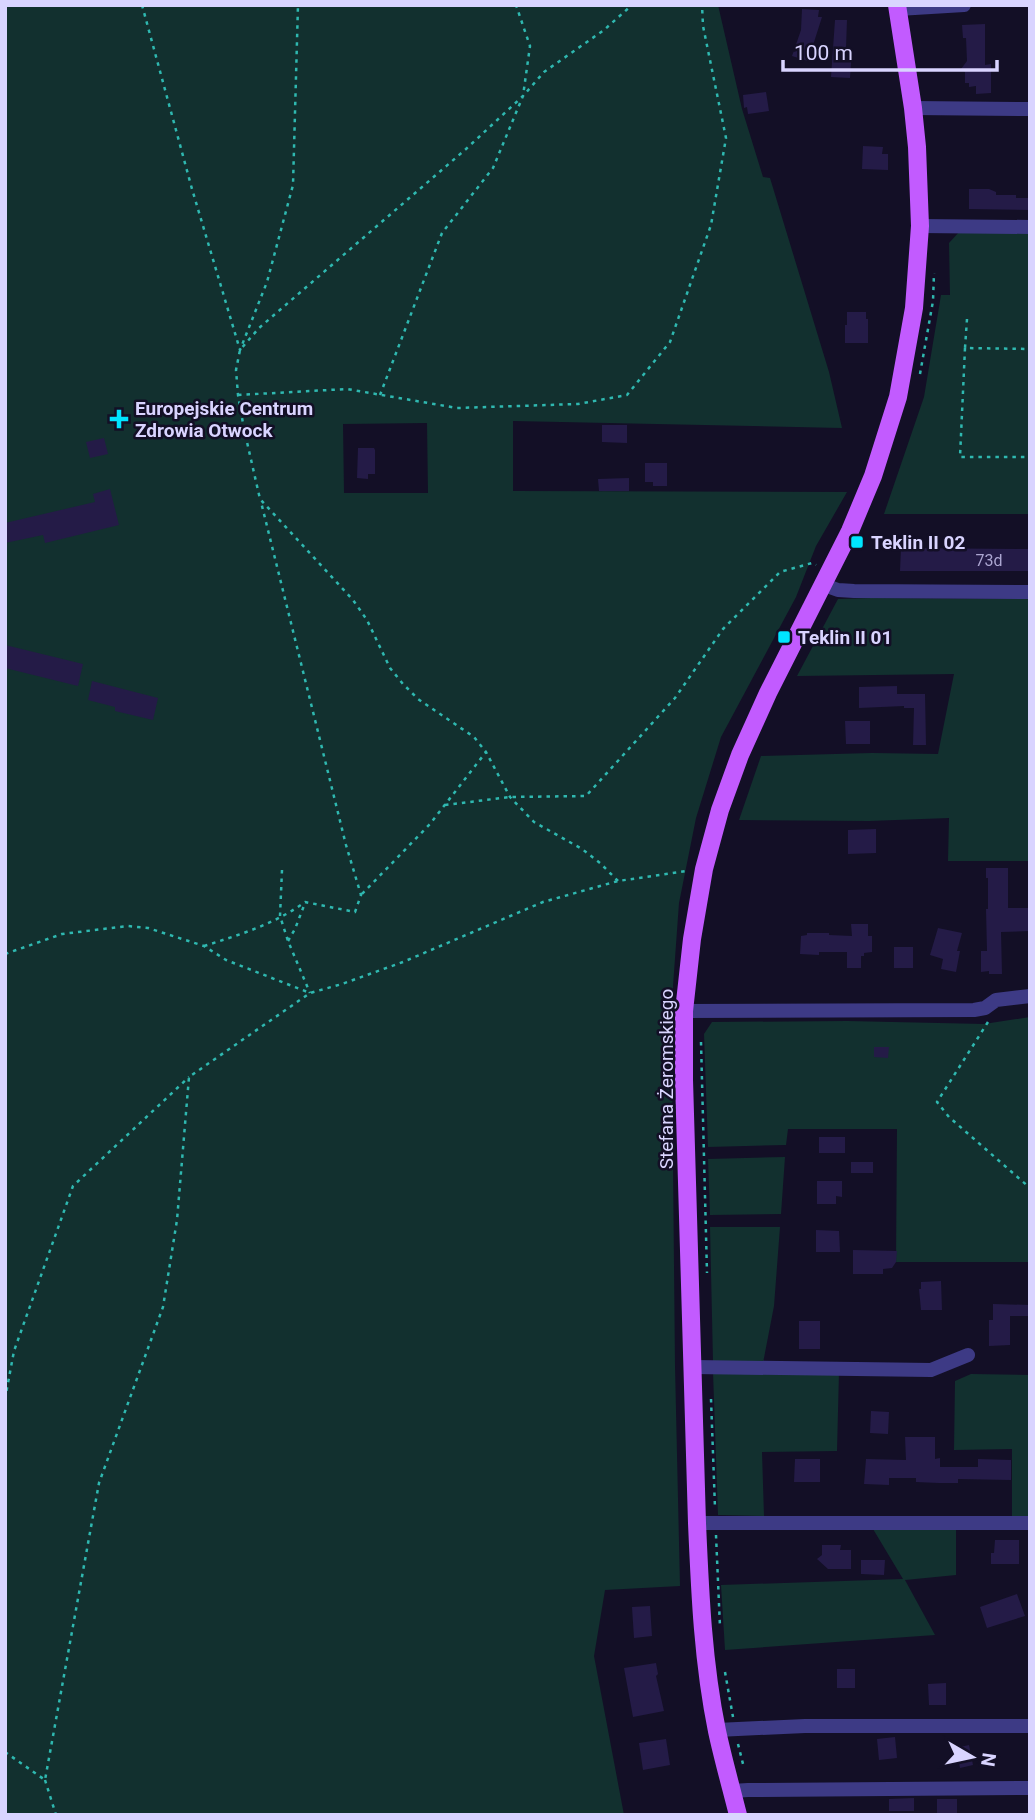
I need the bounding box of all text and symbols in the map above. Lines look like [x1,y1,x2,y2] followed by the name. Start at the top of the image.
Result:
[783,28,996,72] scale bar
[794,41,853,65] text: 100 m
[135,397,313,442] place label: Europejskie Centrum Zdrowia Otwock
[109,409,129,429] marker: Europejskie Centrum Zdrowia Otwock
[871,531,965,554] place label: Teklin II 02
[849,534,865,550] marker: Teklin II 02
[975,551,1003,570] house number: 73d
[798,626,892,649] place label: Teklin II 01
[776,629,792,645] marker: Teklin II 01
[655,989,678,1169] street label: Stefana Żeromskiego
[937,1722,1007,1792] north arrow
[976,1751,1001,1768] text: N

